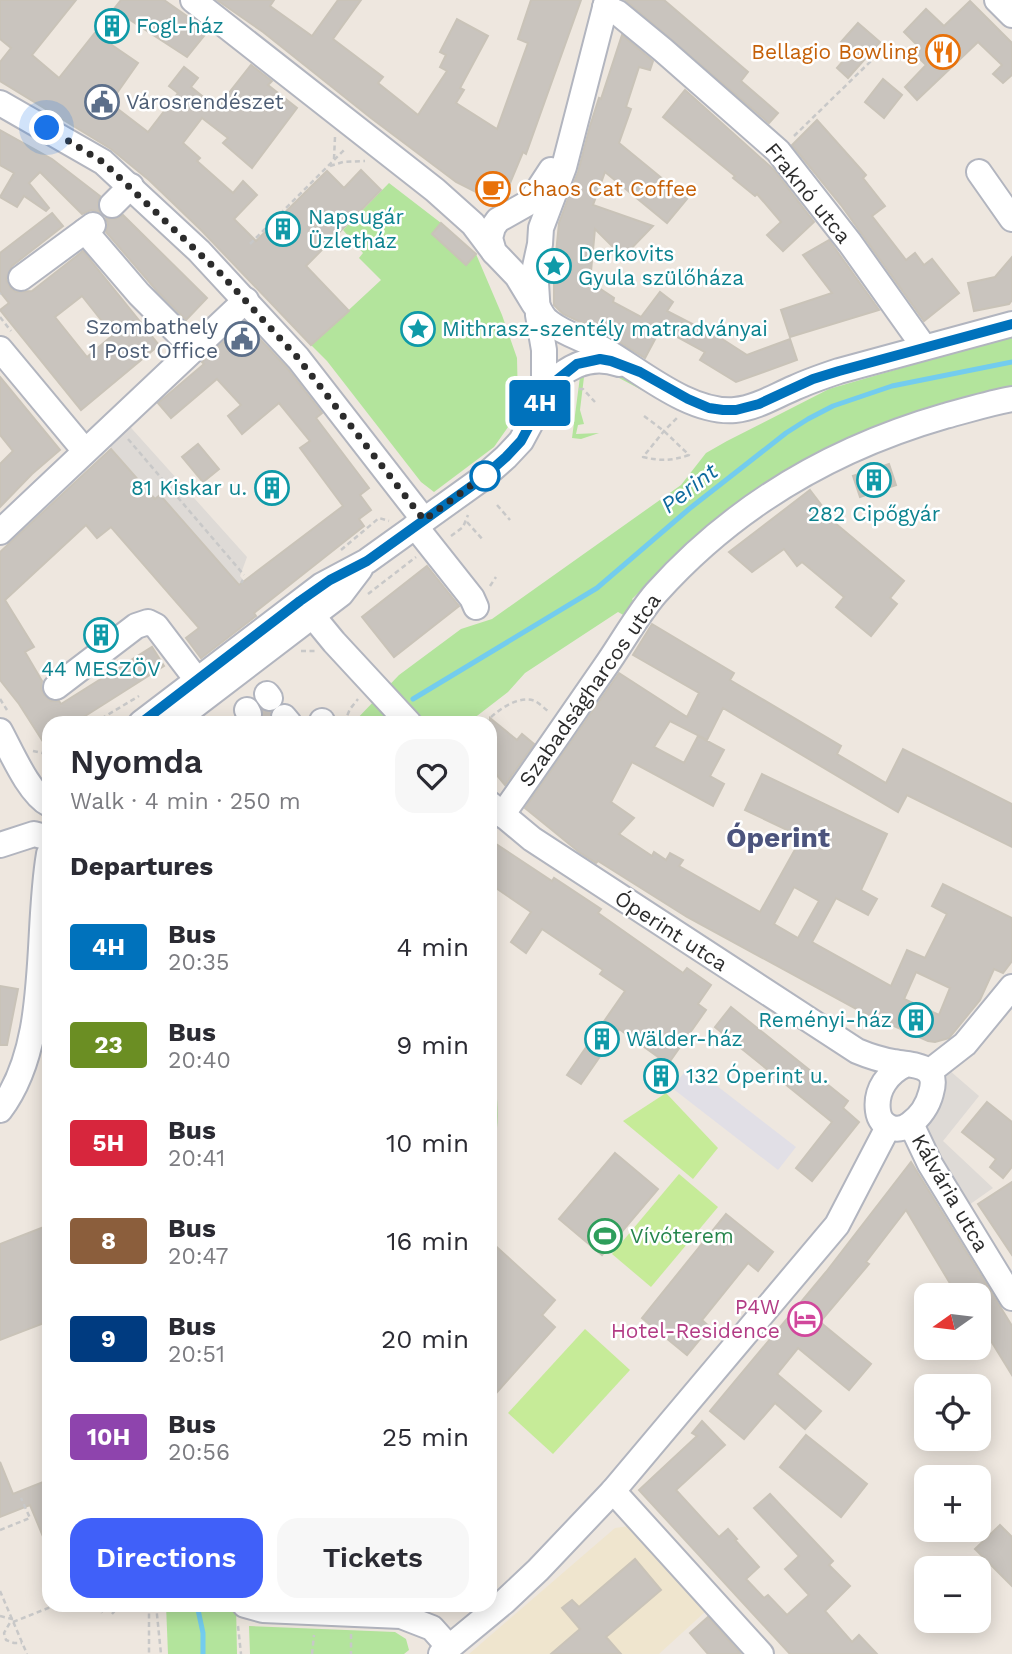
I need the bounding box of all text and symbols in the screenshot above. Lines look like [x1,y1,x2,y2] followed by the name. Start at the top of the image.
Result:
[93,7,131,45] building icon: Fogl-ház
[136,13,224,38] place label: Fogl-ház
[924,33,962,71] restaurant icon: Bellagio Bowling
[751,39,919,64] place label: Bellagio Bowling
[83,83,121,121] public building icon: Városrendészet
[126,89,284,114] place label: Városrendészet
[29,110,64,145] your location
[760,137,857,248] street label: Fraknó utca
[474,170,512,208] cafe icon: Chaos Cat Coffee
[518,176,697,201] place label: Chaos Cat Coffee
[308,204,404,253] place label: Napsugár Üzletház
[264,210,302,248] building icon: Napsugár Üzletház
[578,241,744,290] place label: Derkovits Gyula szülőháza
[535,247,573,285] place icon: Derkovits Gyula szülőháza
[399,310,437,348] place icon: Mithrasz-szentély matradványai
[86,314,218,363] place label: Szombathely 1 Post Office
[442,316,768,341] place label: Mithrasz-szentély matradványai
[223,320,261,358] public building icon: Szombathely 1 Post Office
[508,380,572,426] line badge: 4H
[523,389,557,417] text: 4H
[655,457,724,519] water label: Perint
[470,461,500,491] unlabelled marker
[855,461,893,499] building icon: 282 Cipőgyár
[253,469,291,507] building icon: 81 Kiskar u.
[131,475,247,500] place label: 81 Kiskar u.
[808,501,941,526] place label: 282 Cipőgyár
[513,588,666,791] street label: Szabadságharcos utca
[82,616,120,654] building icon: 44 MESZÖV
[41,656,161,681] place label: 44 MESZÖV
[395,739,469,813] button: heart
[70,742,203,781] text: Nyomda
[70,788,301,815] text: Walk · 4 min · 250 m
[726,821,830,854] district label: Óperint
[70,851,213,881] text: Departures
[610,885,732,976] street label: Óperint utca
[168,919,216,949] text: Bus
[396,932,469,962] text: 4 min
[92,933,125,961] text: 4H
[168,949,229,976] text: 20:35
[897,1001,935,1039] building icon: Reményi-ház
[758,1007,892,1032] place label: Reményi-ház
[168,1017,216,1047] text: Bus
[583,1020,621,1058] building icon: Wälder-ház
[626,1026,743,1051] place label: Wälder-ház
[396,1030,469,1060] text: 9 min
[94,1031,123,1059] text: 23
[168,1047,231,1074] text: 20:40
[642,1057,680,1095] building icon: 132 Óperint u.
[686,1063,828,1088] place label: 132 Óperint u.
[168,1115,216,1145] text: Bus
[386,1128,469,1158] text: 10 min
[93,1129,124,1157] text: 5H
[907,1129,994,1256] street label: Kálvária utca
[168,1145,225,1172] text: 20:41
[168,1213,216,1243] text: Bus
[586,1217,624,1255] sports icon: Vívóterem
[630,1223,734,1248] place label: Vívóterem
[386,1226,469,1256] text: 16 min
[101,1227,116,1255] text: 8
[168,1243,228,1270] text: 20:47
[914,1283,990,1360] north arrow
[914,1283,991,1633] map controls
[611,1294,780,1343] place label: P4W Hotel-Residence
[786,1300,824,1338] hotel icon: P4W Hotel-Residence
[168,1311,216,1341] text: Bus
[381,1324,469,1354] text: 20 min
[101,1325,116,1353] text: 9
[168,1341,225,1368] text: 20:51
[914,1374,991,1451] button: locate
[168,1409,216,1439] text: Bus
[382,1422,469,1452] text: 25 min
[87,1423,130,1451] text: 10H
[168,1439,230,1466] text: 20:56
[914,1465,991,1542] button: +
[70,1518,263,1598] button: Directions
[277,1518,469,1598] button: Tickets
[914,1556,991,1633] button: −

